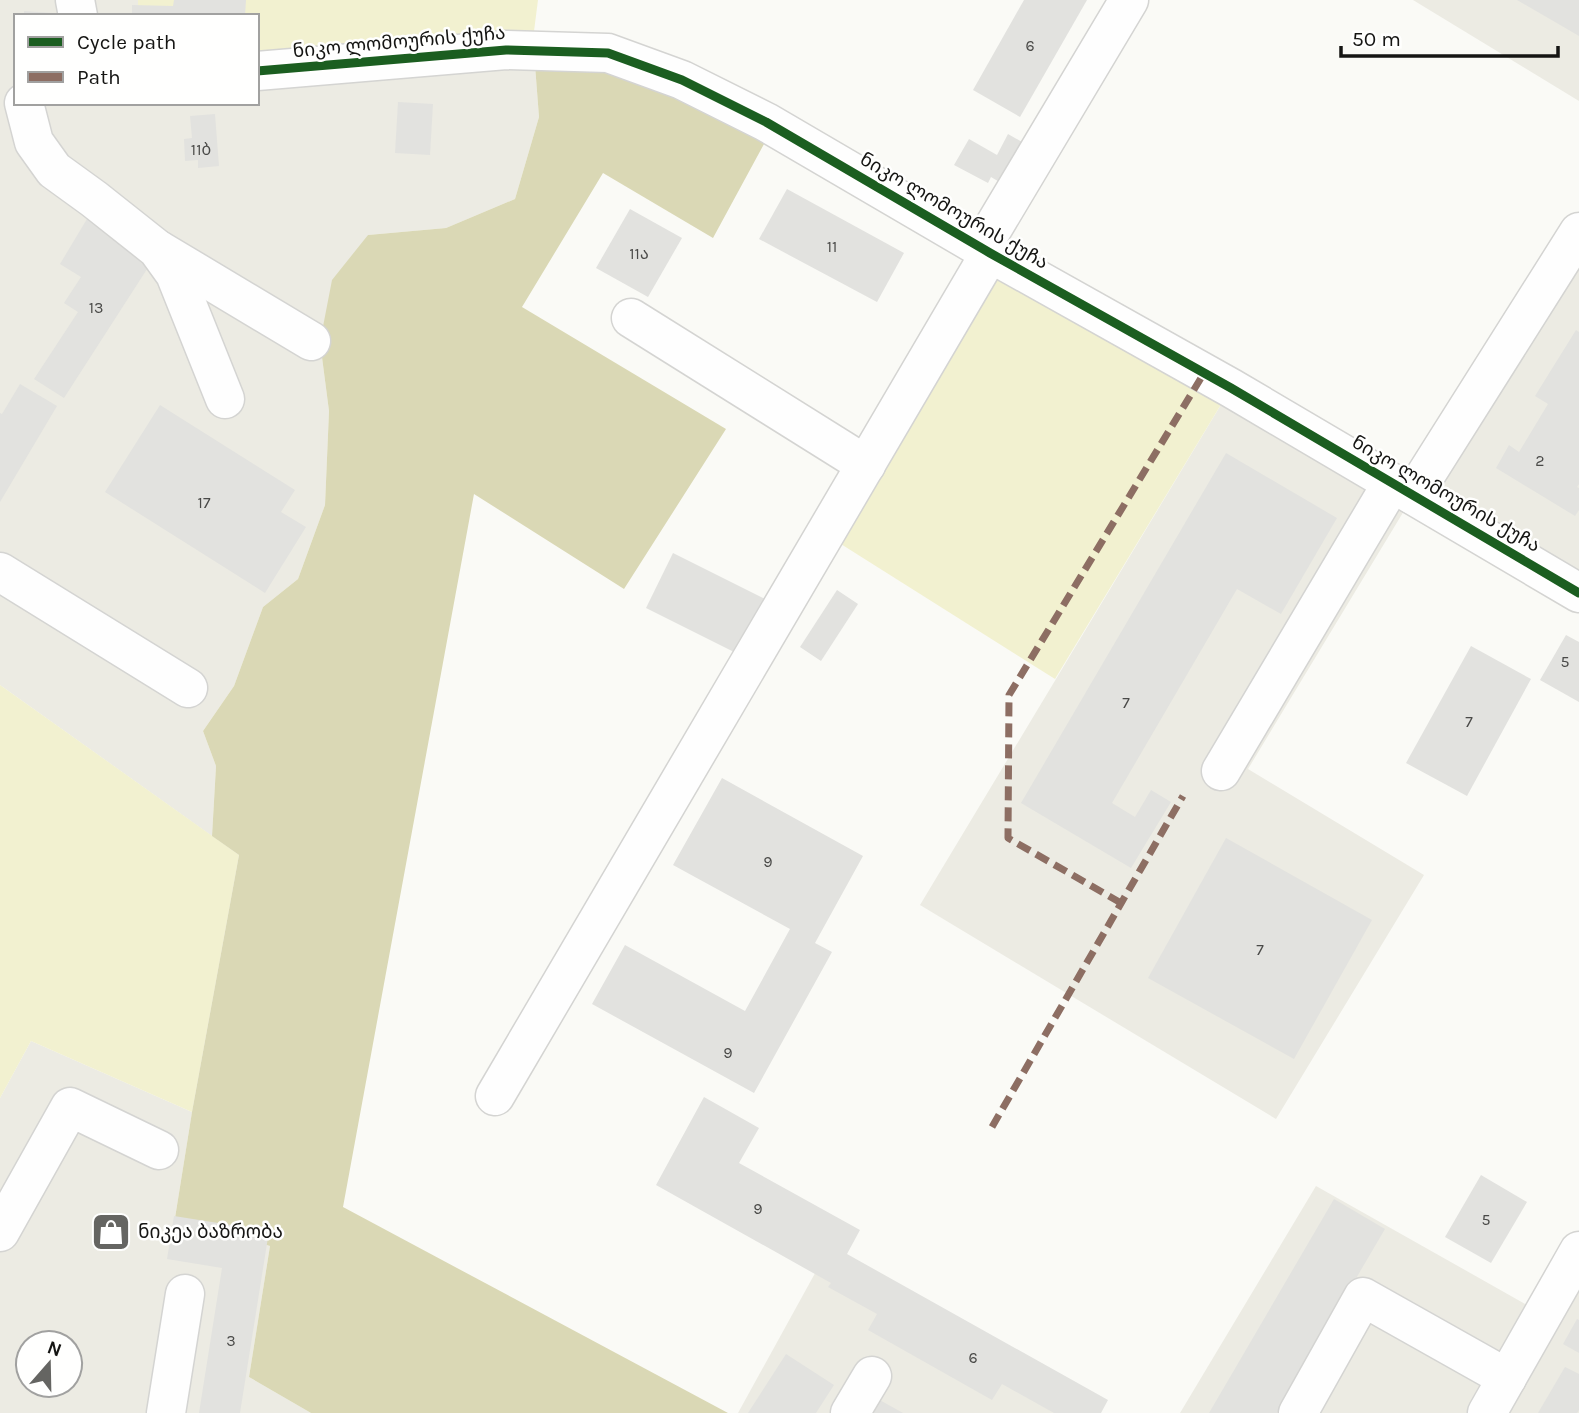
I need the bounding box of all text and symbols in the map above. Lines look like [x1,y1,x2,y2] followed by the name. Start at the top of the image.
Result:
[14,14,259,105] legend
[1341,14,1558,58] scale bar
[292,22,506,63] street label: ნიკო ლომოურის ქუჩა
[1352,27,1401,51] text: 50 m
[77,30,177,54] text: Cycle path
[1025,36,1035,55] house number: 6
[77,65,121,89] text: Path
[191,140,211,159] house number: 11ბ
[856,148,1052,275] street label: ნიკო ლომოურის ქუჩა
[827,237,837,256] house number: 11
[629,244,649,263] house number: 11ა
[89,298,103,317] house number: 13
[1348,431,1544,558] street label: ნიკო ლომოურის ქუჩა
[1535,451,1545,470] house number: 2
[198,493,211,512] house number: 17
[1560,652,1570,671] house number: 5
[1122,693,1130,712] house number: 7
[1465,712,1473,731] house number: 7
[763,852,773,871] house number: 9
[1256,940,1264,959] house number: 7
[723,1043,733,1062] house number: 9
[753,1199,763,1218] house number: 9
[1481,1210,1491,1229] house number: 5
[90,1211,132,1253] shop icon: ნიკეა ბაზრობა
[138,1221,283,1243] place label: ნიკეა ბაზრობა
[14,1329,84,1399] north arrow
[226,1331,236,1350] house number: 3
[44,1336,65,1362] text: N
[968,1348,978,1367] house number: 6

